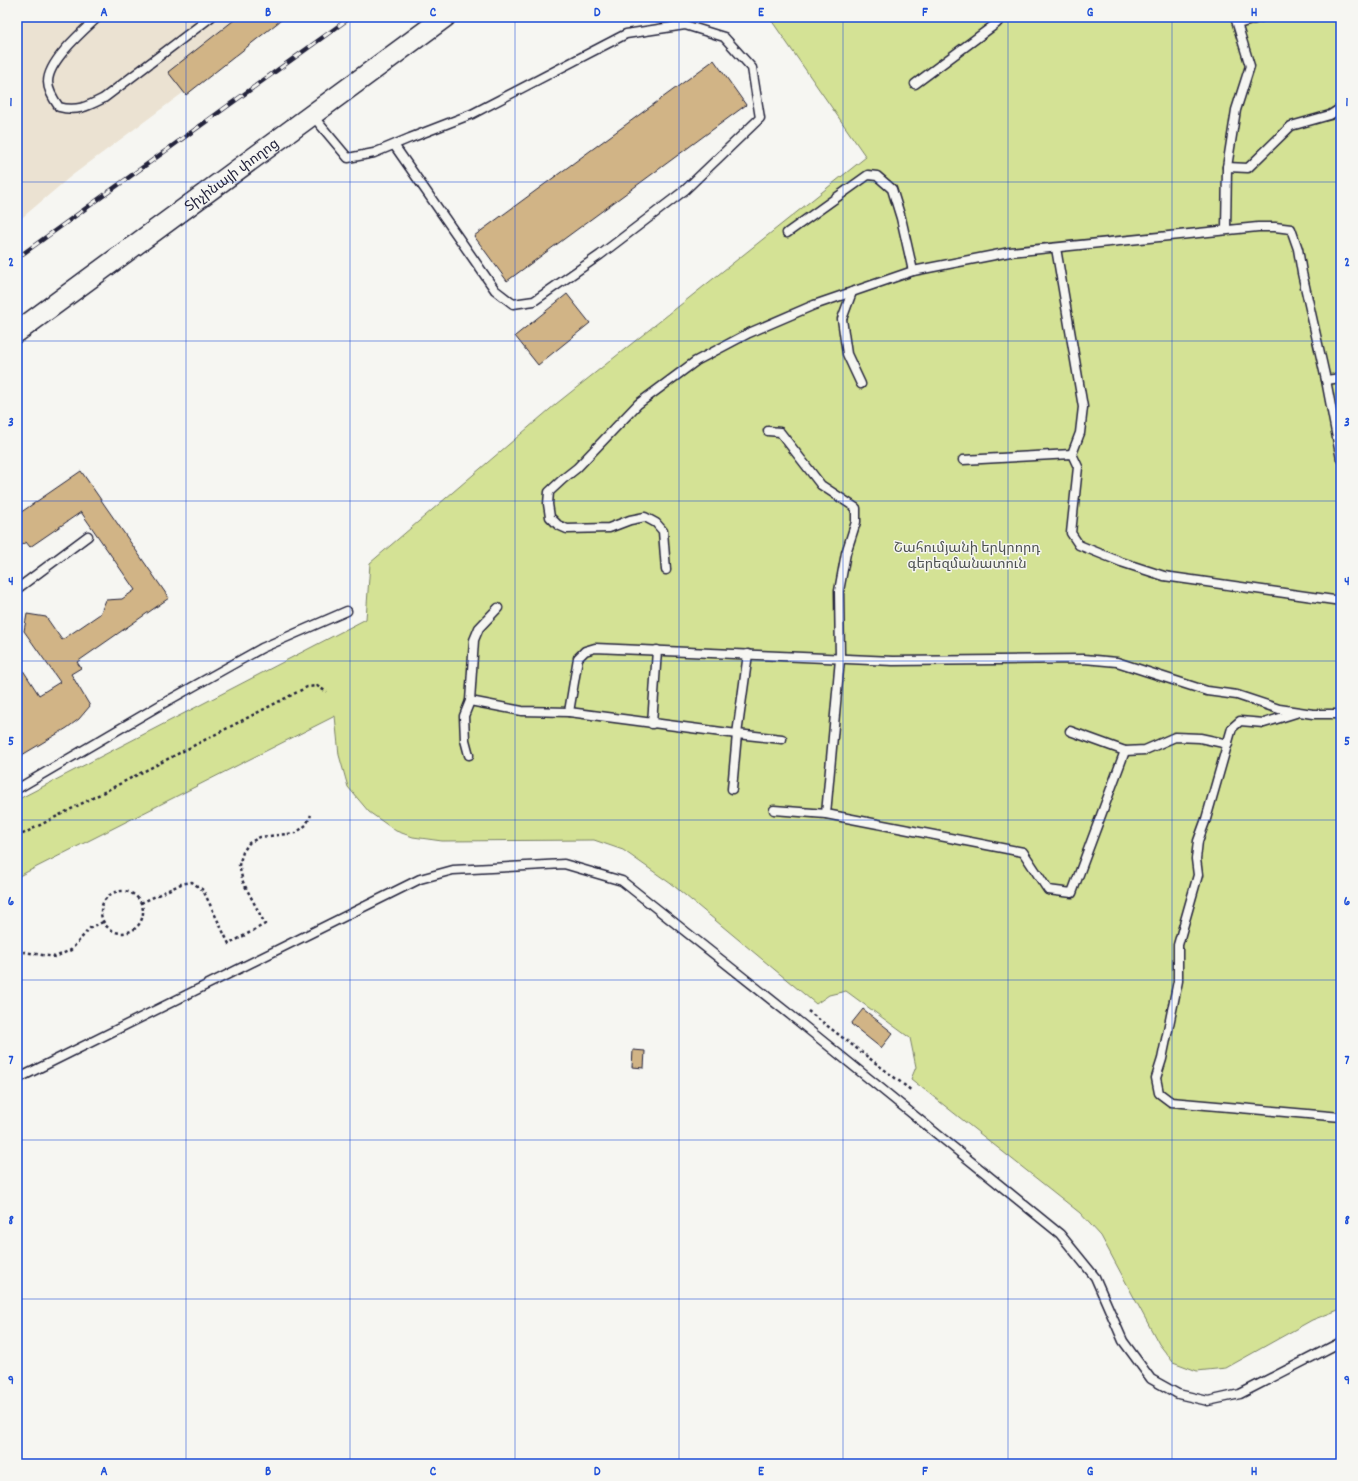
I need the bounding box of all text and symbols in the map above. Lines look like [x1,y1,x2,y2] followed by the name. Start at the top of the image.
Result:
[100,4,108,23] text: A
[265,4,271,23] text: B
[430,4,437,23] text: C
[594,4,601,23] text: D
[758,4,765,23] text: E
[922,4,928,23] text: F
[1087,4,1094,23] text: G
[1251,4,1258,23] text: H
[10,94,13,113] text: 1
[1346,94,1349,113] text: 1
[181,135,284,217] street label: Տիչինայի փողոց
[8,254,14,273] text: 2
[1344,254,1350,273] text: 2
[8,414,14,433] text: 3
[1344,414,1350,433] text: 3
[894,539,1040,575] park label: Շահումյանի երկրորդ գերեզմանատուն
[8,573,14,592] text: 4
[1344,573,1350,592] text: 4
[8,733,14,752] text: 5
[1344,733,1350,752] text: 5
[8,893,15,912] text: 6
[1344,893,1351,912] text: 6
[9,1052,14,1071] text: 7
[1345,1052,1350,1071] text: 7
[8,1212,14,1231] text: 8
[1344,1212,1350,1231] text: 8
[8,1372,14,1391] text: 9
[1344,1372,1350,1391] text: 9
[100,1463,108,1481] text: A
[265,1463,271,1481] text: B
[430,1463,437,1481] text: C
[594,1463,601,1481] text: D
[758,1463,765,1481] text: E
[922,1463,928,1481] text: F
[1087,1463,1094,1481] text: G
[1251,1463,1258,1481] text: H

